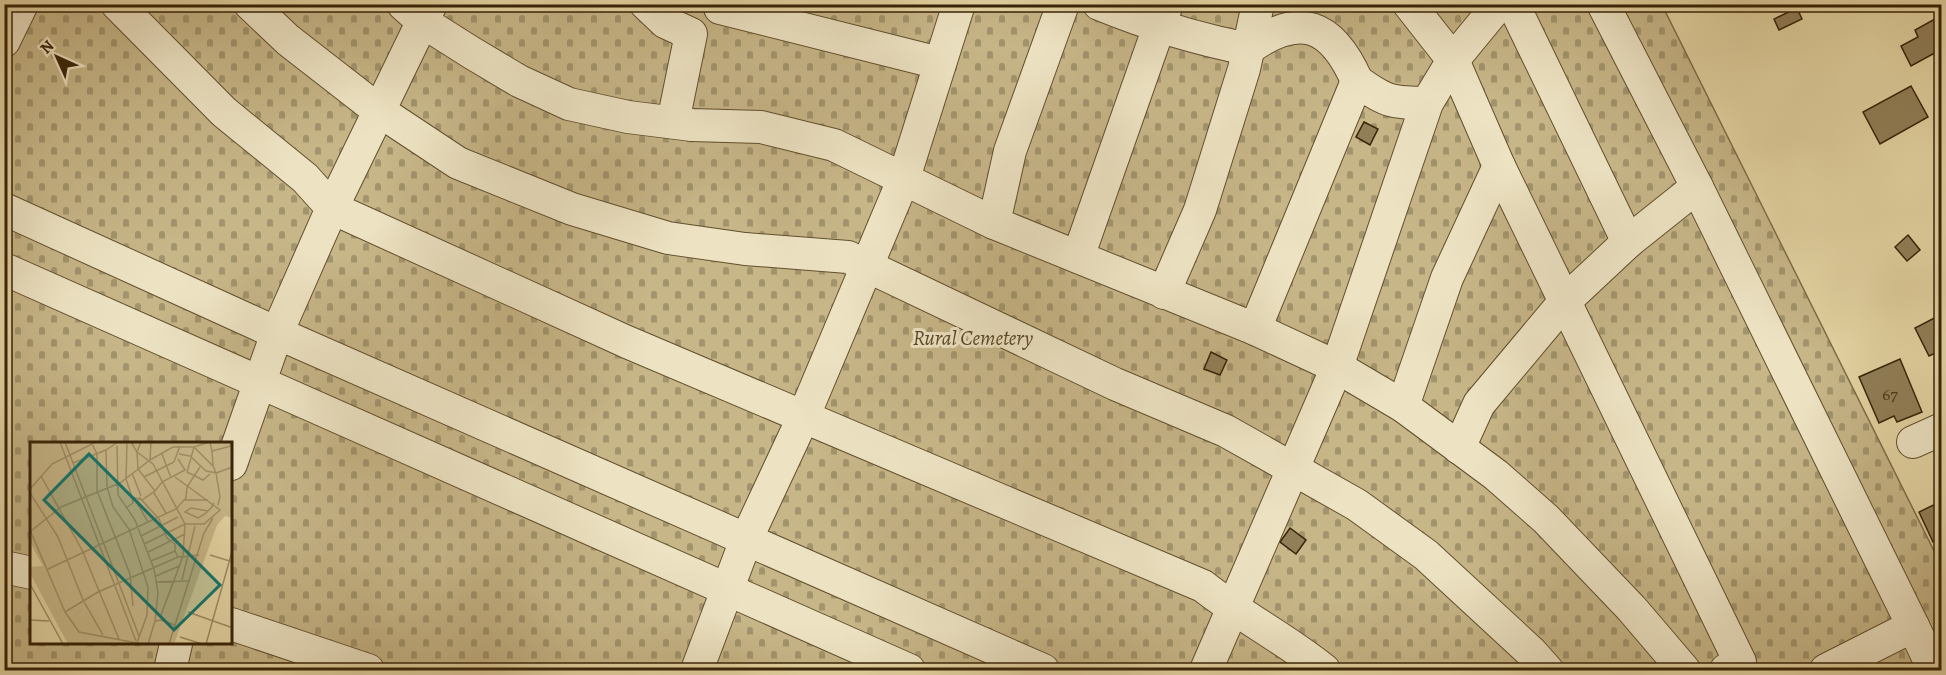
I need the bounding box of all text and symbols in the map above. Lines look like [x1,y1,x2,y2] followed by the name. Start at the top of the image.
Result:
[27,27,87,87] north arrow
[35,35,59,59] text: N
[913,324,1033,352] park label: Rural Cemetery
[1882,382,1898,406] house number: 67
[30,442,232,645] inset map

